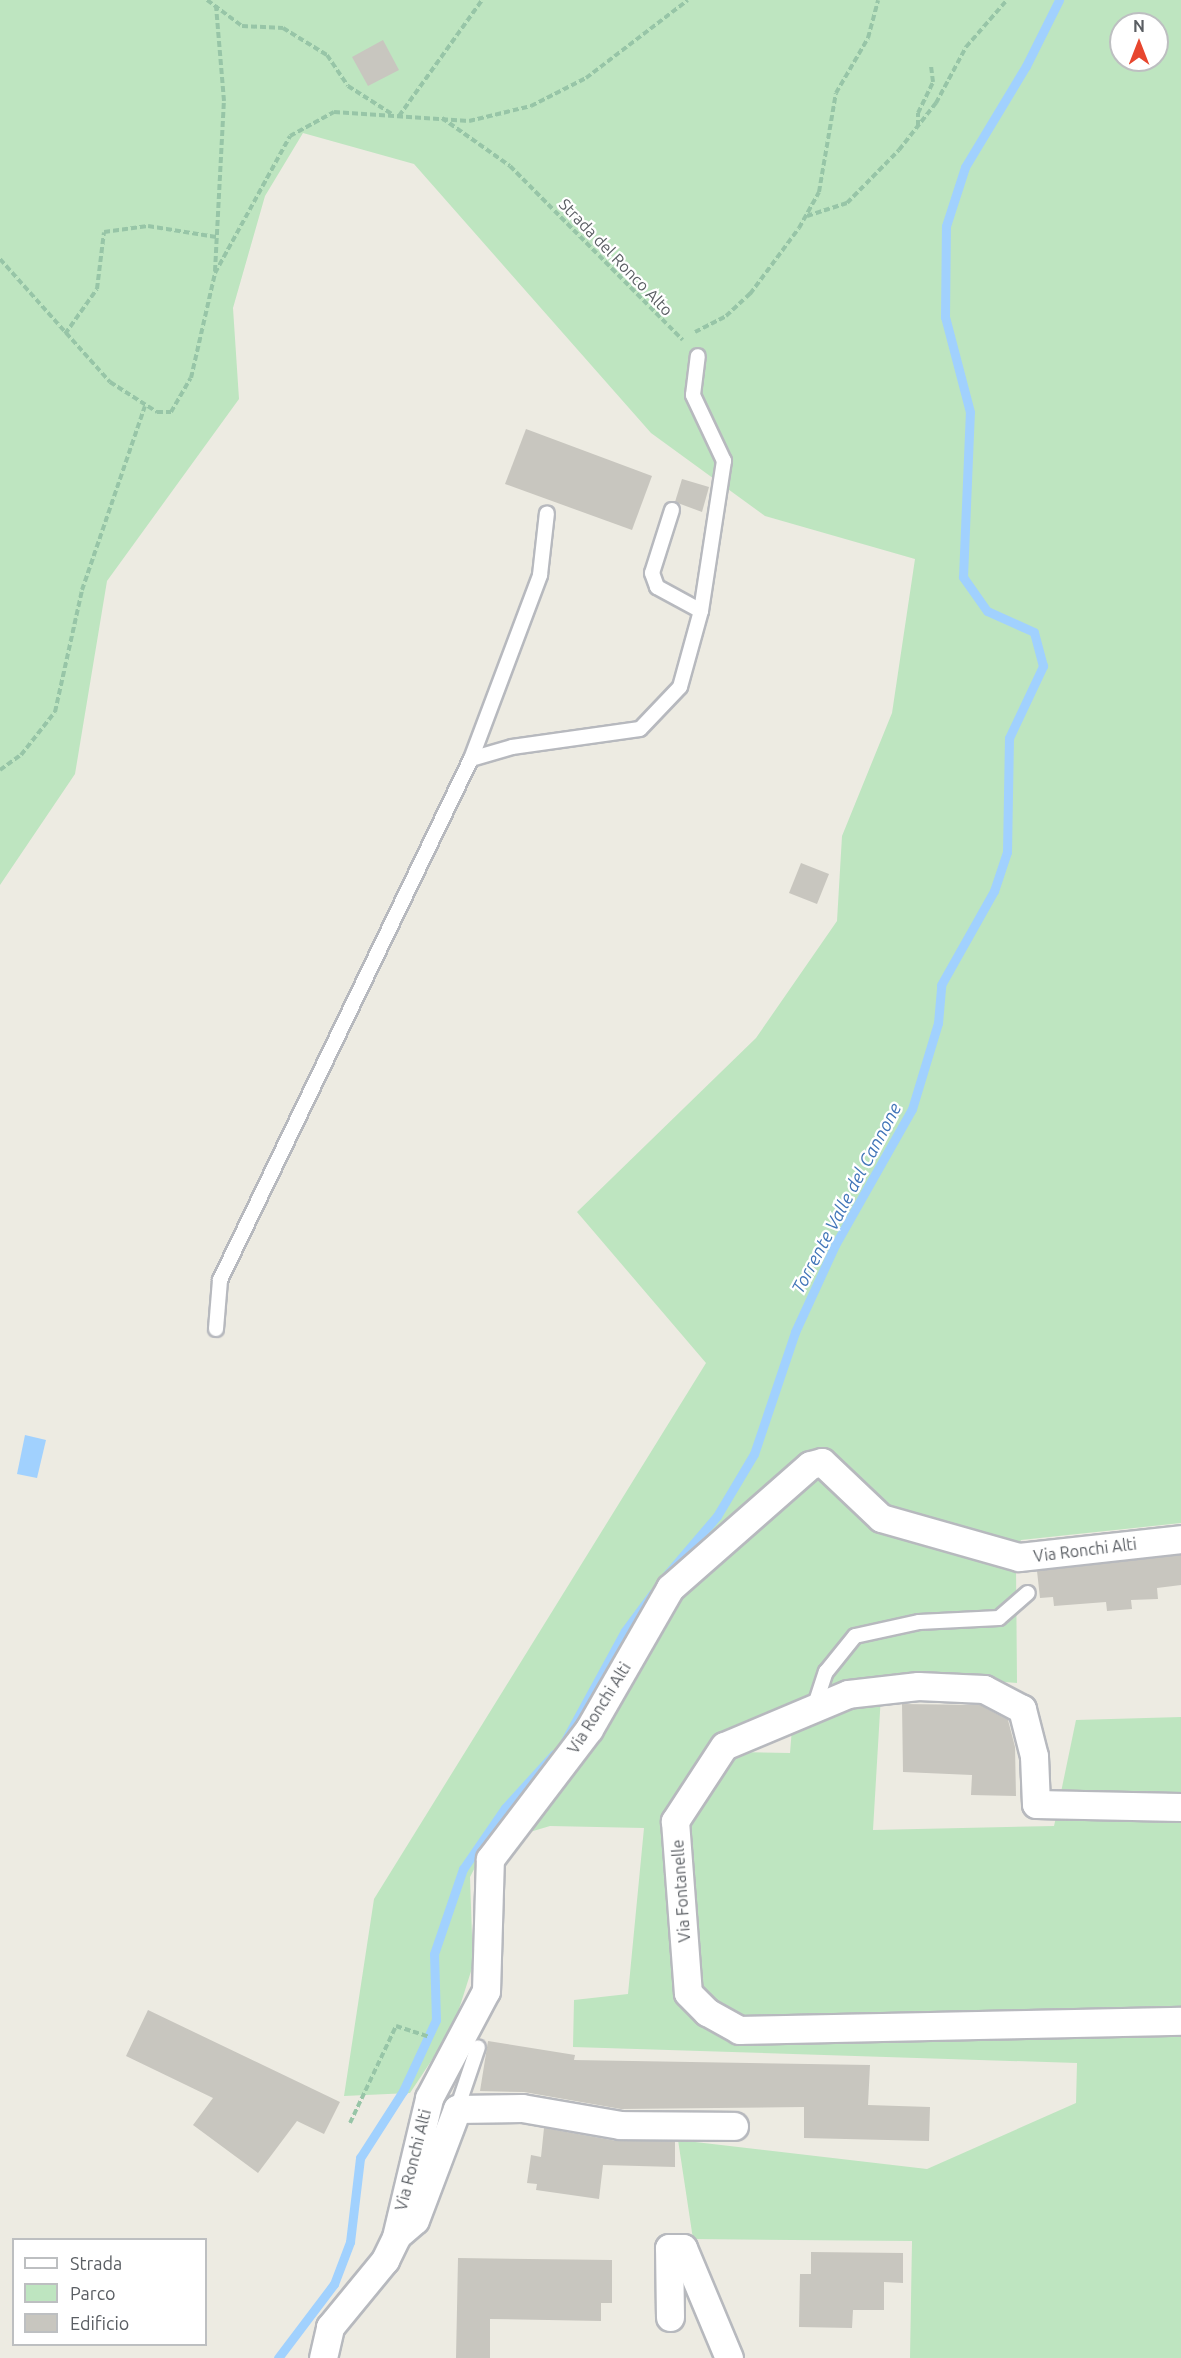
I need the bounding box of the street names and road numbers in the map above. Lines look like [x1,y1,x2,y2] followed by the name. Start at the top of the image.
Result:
[555,194,677,320] street label: Strada del Ronco Alto
[1032,1534,1138,1566] street label: Via Ronchi Alti
[563,1659,635,1757] street label: Via Ronchi Alti
[668,1839,694,1943] street label: Via Fontanelle
[391,2107,435,2213] street label: Via Ronchi Alti

